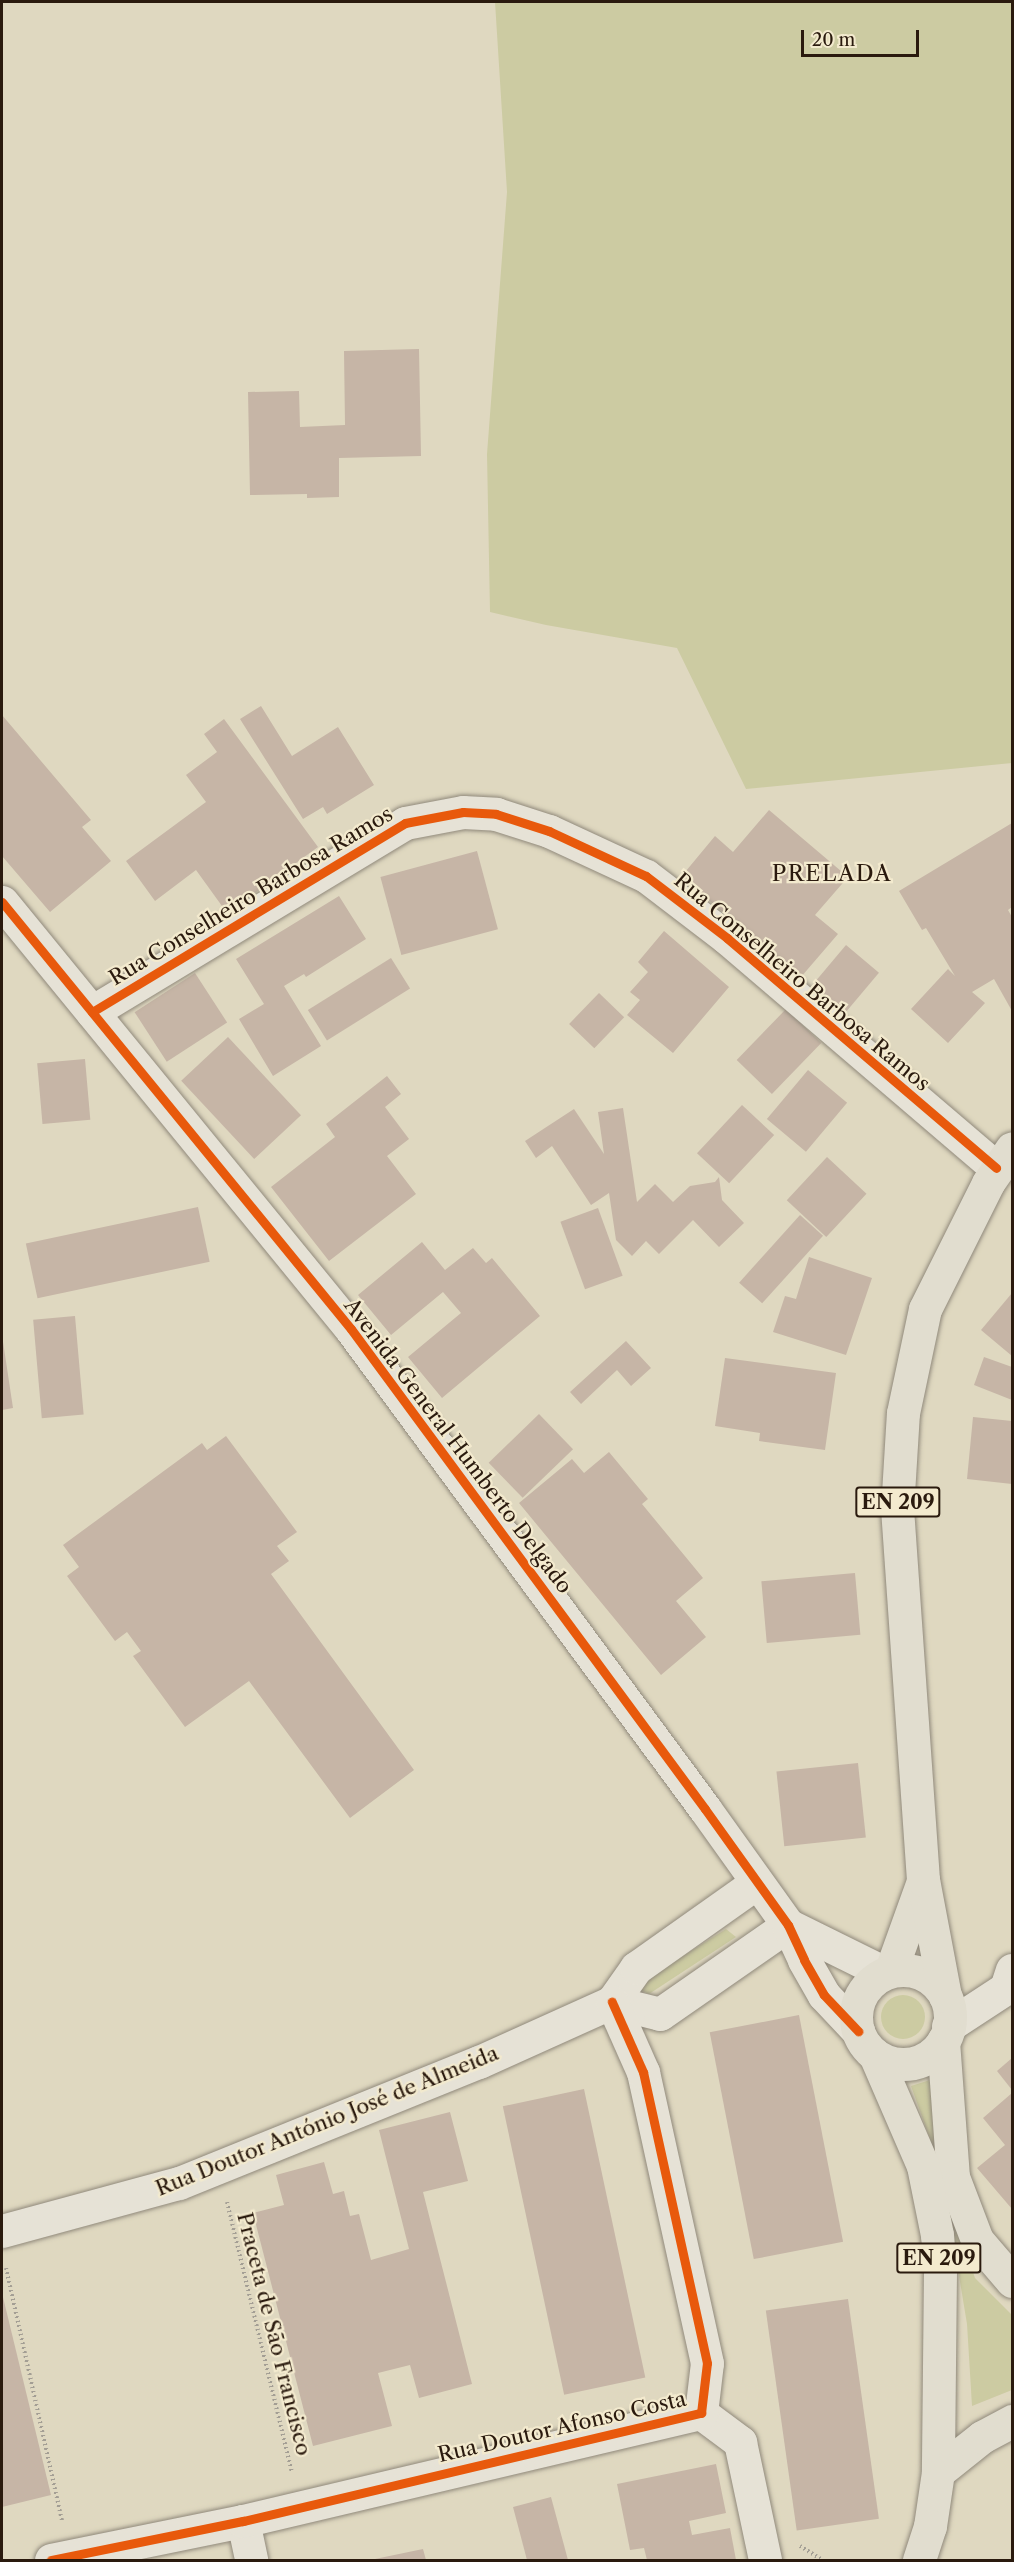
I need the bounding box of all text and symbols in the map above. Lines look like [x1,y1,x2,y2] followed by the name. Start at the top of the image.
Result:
[804,18,922,56] scale bar
[812,29,855,51] text: 20 m
[105,801,397,991] street label: Rua Conselheiro Barbosa Ramos
[772,861,892,887] district label: PRELADA
[669,867,935,1097] street label: Rua Conselheiro Barbosa Ramos
[339,1293,577,1599] street label: Avenida General Humberto Delgado
[854,1485,942,1519] road number: EN 209
[151,2040,503,2202] street label: Rua Doutor António José de Almeida
[232,2210,316,2458] street label: Praceta de São Francisco
[896,2241,982,2275] road number: EN 209
[435,2386,689,2468] street label: Rua Doutor Afonso Costa

